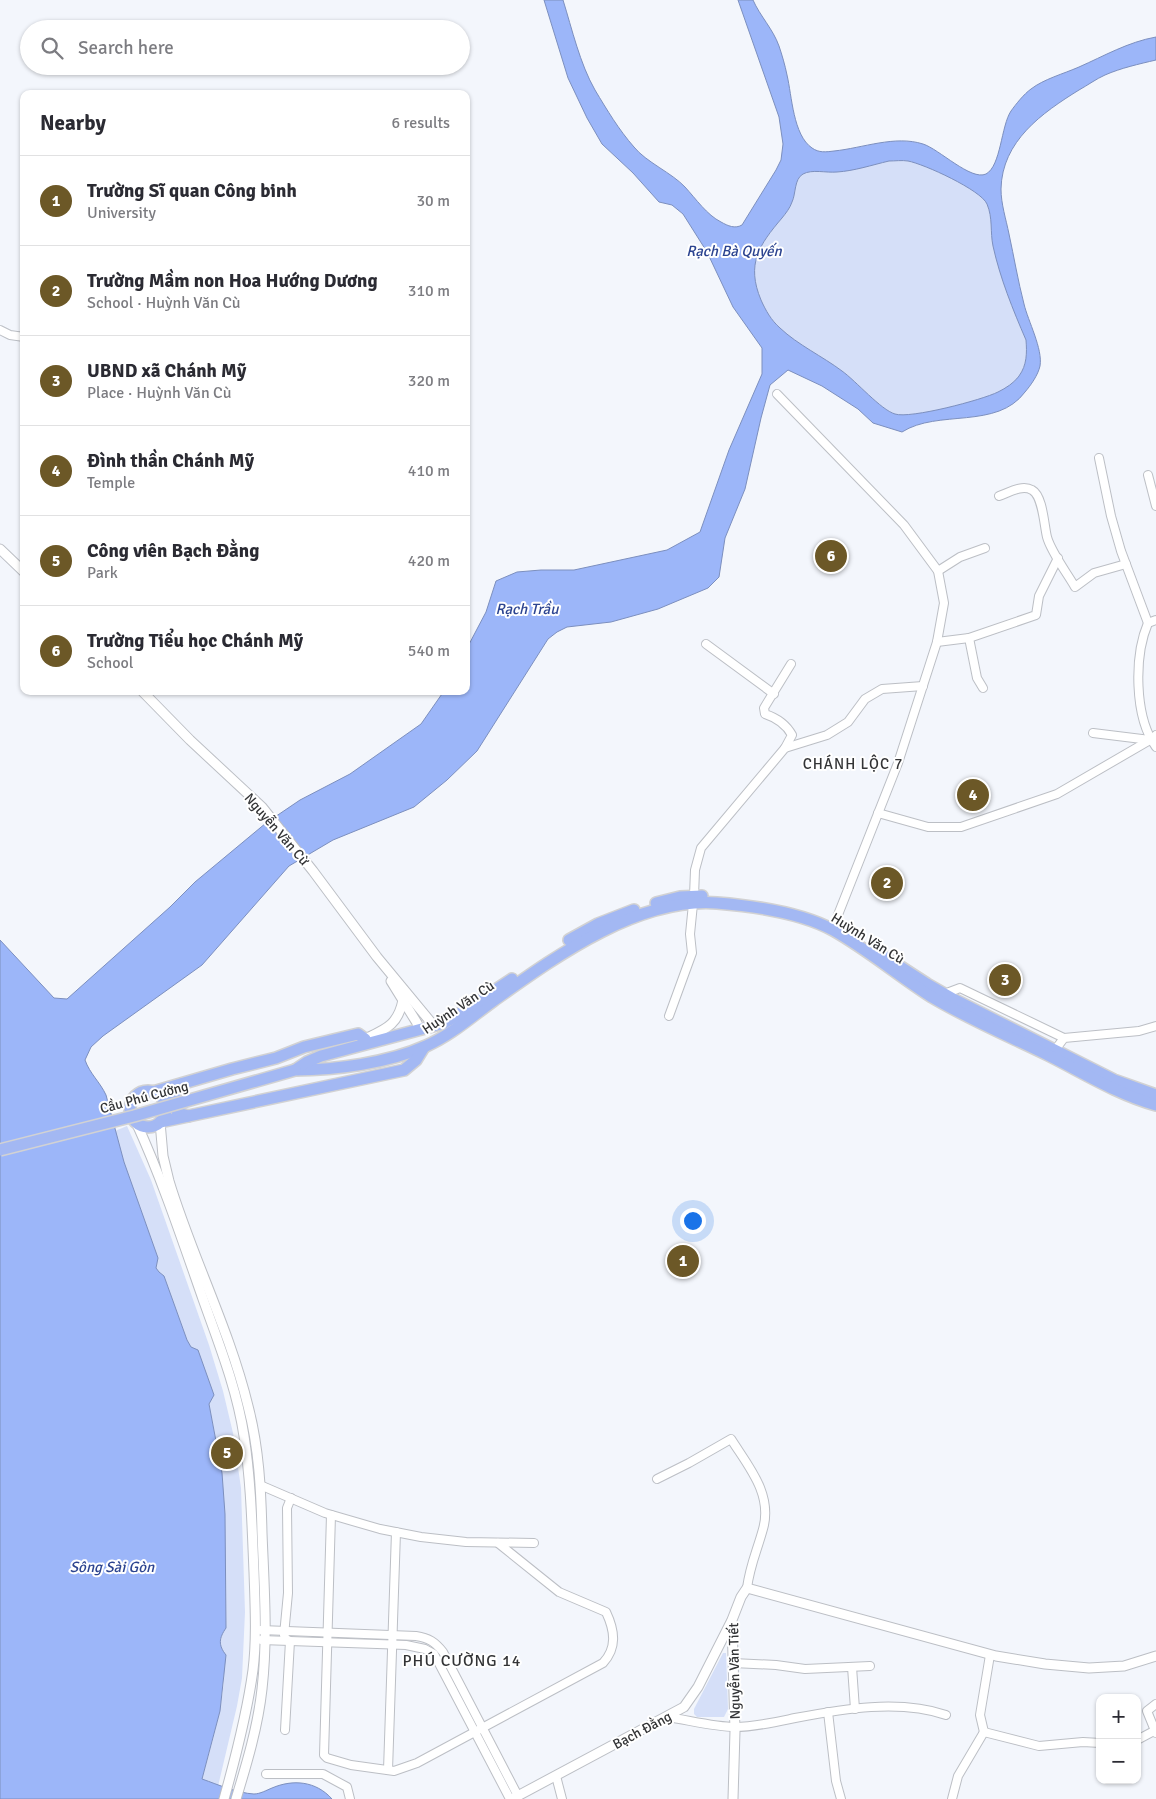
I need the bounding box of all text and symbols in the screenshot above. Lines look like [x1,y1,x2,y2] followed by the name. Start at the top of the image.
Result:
[20,20,470,75] search box
[38,34,66,62] icon: search
[78,36,174,60] text: Search here
[40,110,106,136] text: Nearby
[391,113,450,133] text: 6 results
[87,179,297,203] text: Trường Sĩ quan Công binh
[52,191,60,211] text: 1
[416,191,450,211] text: 30 m
[87,203,156,223] text: University
[686,242,783,260] water label: Rạch Bà Quyến
[87,269,378,293] text: Trường Mầm non Hoa Hướng Dương
[52,281,60,301] text: 2
[408,281,450,301] text: 310 m
[87,293,241,313] text: School · Huỳnh Văn Cù
[87,359,246,383] text: UBND xã Chánh Mỹ
[52,371,60,391] text: 3
[408,371,450,391] text: 320 m
[87,383,231,403] text: Place · Huỳnh Văn Cù
[87,449,254,473] text: Đình thần Chánh Mỹ
[52,461,60,481] text: 4
[408,461,450,481] text: 410 m
[87,473,135,493] text: Temple
[815,537,847,575] pin: 6
[87,539,259,563] text: Công viên Bạch Đằng
[52,551,60,571] text: 5
[408,551,450,571] text: 420 m
[87,563,118,583] text: Park
[496,600,559,618] water label: Rạch Trầu
[87,629,303,653] text: Trường Tiểu học Chánh Mỹ
[52,641,60,661] text: 6
[408,641,450,661] text: 540 m
[87,653,133,673] text: School
[803,754,903,773] district label: CHÁNH LỘC 7
[957,776,989,814] pin: 4
[241,790,313,870] street label: Nguyễn Văn Cừ
[871,864,903,902] pin: 2
[828,909,908,968] street label: Huỳnh Văn Cù
[989,961,1021,999] pin: 3
[419,977,498,1038] street label: Huỳnh Văn Cù
[98,1078,190,1117] street label: Cầu Phú Cường
[680,1208,706,1234] your location
[667,1242,699,1280] pin: 1
[211,1434,243,1472] pin: 5
[70,1558,155,1576] water label: Sông Sài Gòn
[725,1622,744,1719] street label: Nguyễn Văn Tiết
[403,1651,521,1671] district label: PHÚ CƯỜNG 14
[1096,1694,1141,1784] map controls
[1096,1694,1141,1739] button: +
[610,1708,675,1753] street label: Bạch Đằng
[1096,1739,1141,1784] button: −

